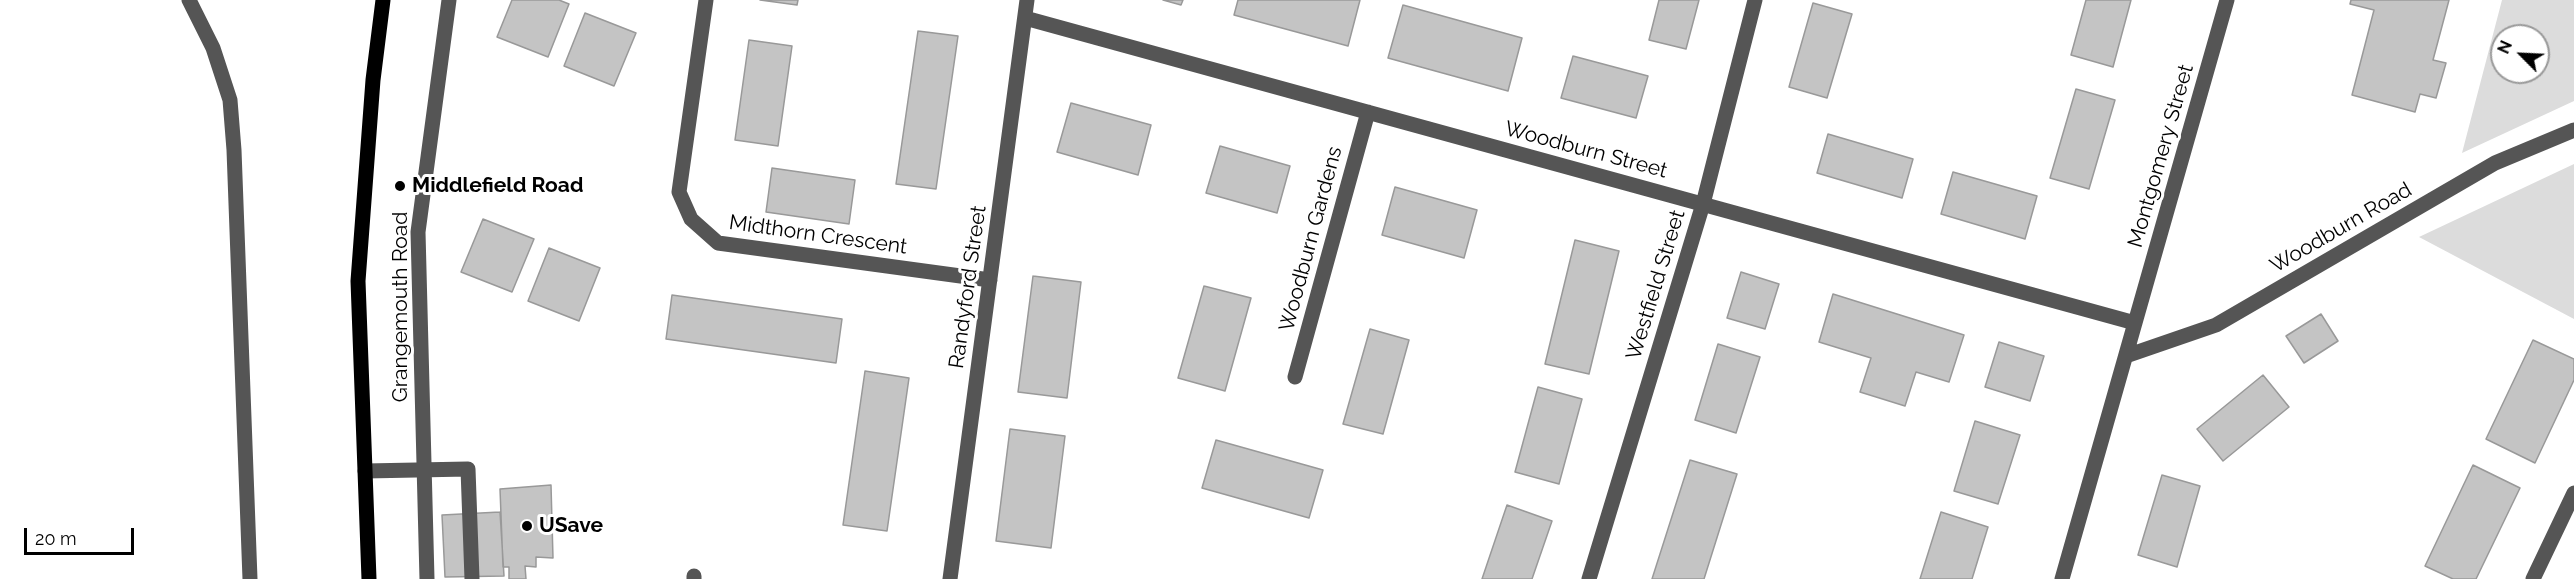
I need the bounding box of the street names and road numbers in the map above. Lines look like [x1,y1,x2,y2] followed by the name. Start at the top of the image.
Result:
[2123,62,2199,250] street label: Montgomery Street
[1502,116,1670,184] street label: Woodburn Street
[1274,144,1348,334] street label: Woodburn Gardens
[2266,177,2416,279] street label: Woodburn Road
[944,204,992,370] street label: Randyford Street
[1621,207,1691,363] street label: Westfield Street
[727,210,909,260] street label: Midthorn Crescent
[388,212,414,402] street label: Grangemouth Road

